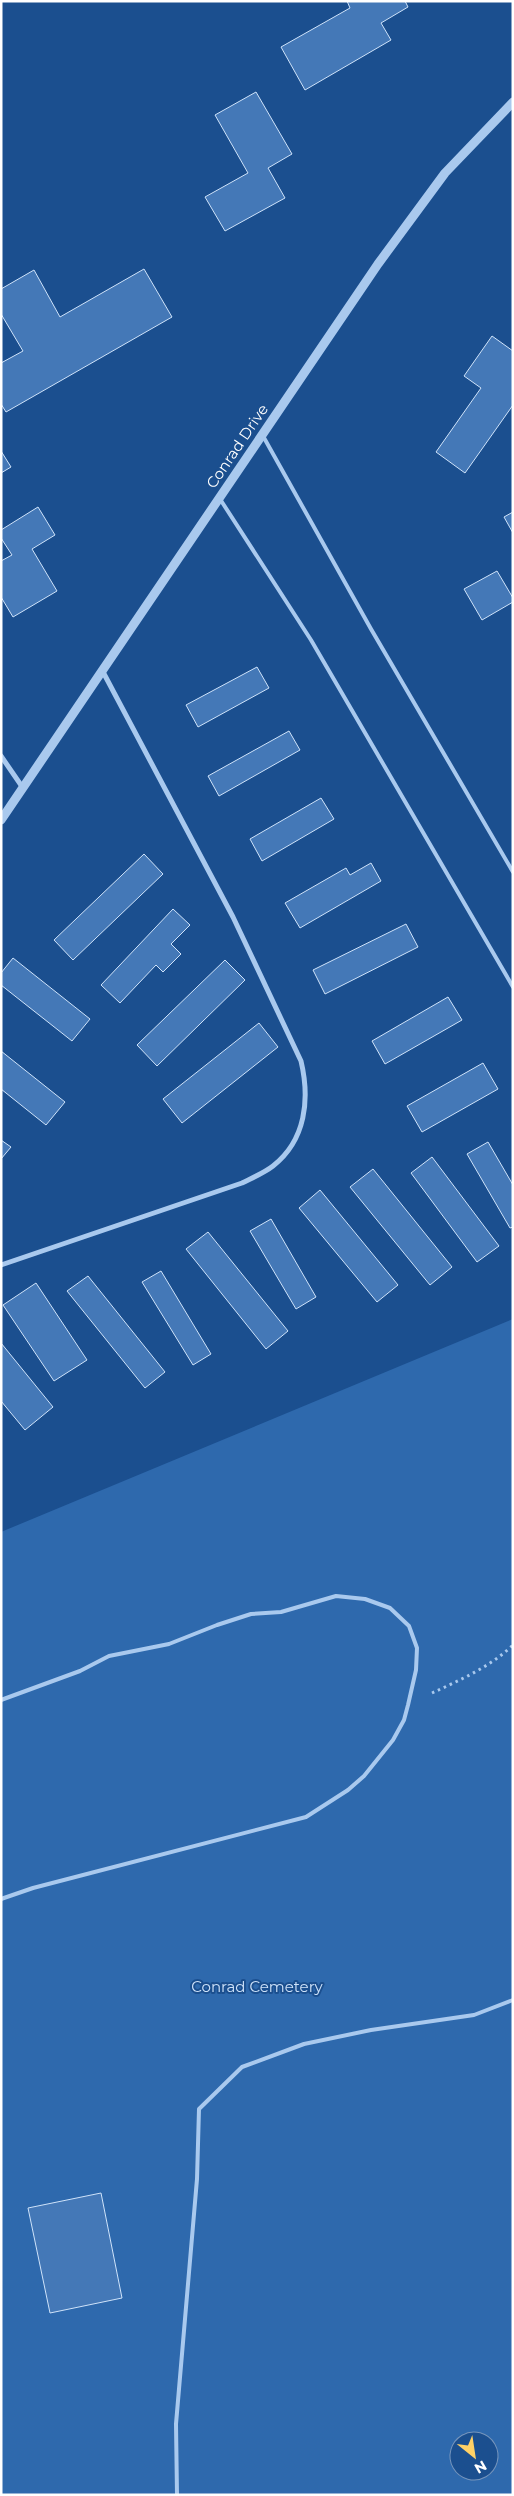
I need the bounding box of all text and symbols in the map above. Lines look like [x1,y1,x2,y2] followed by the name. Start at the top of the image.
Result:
[202,400,272,492] street label: Conrad Drive
[191,1977,324,1996] park label: Conrad Cemetery
[449,2431,499,2481] north arrow
[471,2457,490,2478] text: N

